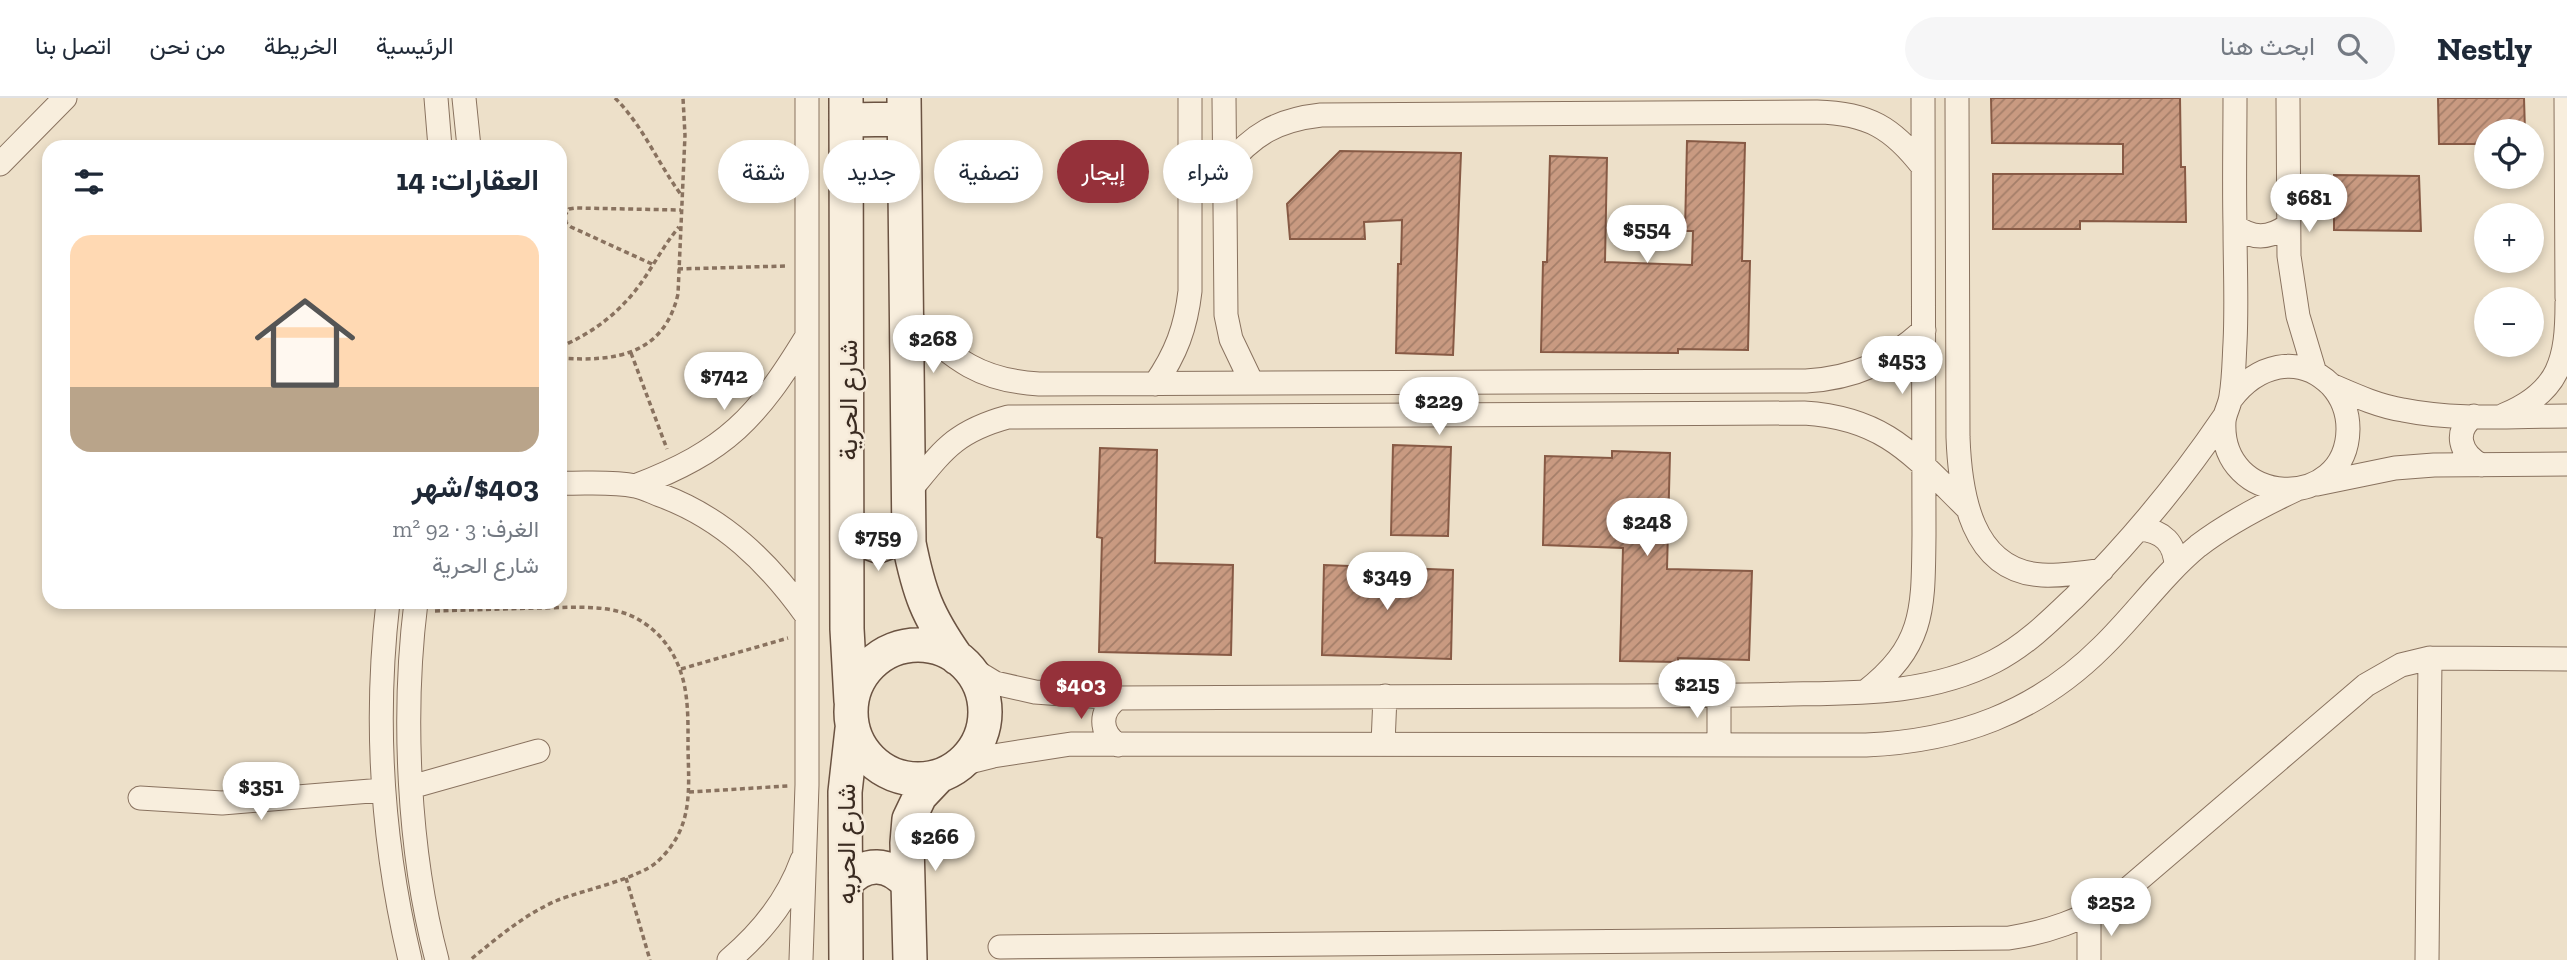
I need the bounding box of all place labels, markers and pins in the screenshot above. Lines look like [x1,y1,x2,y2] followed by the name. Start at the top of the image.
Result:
[2268,174,2350,234] pin: $681
[1606,206,1688,265] pin: $554
[892,316,974,375] pin: $268
[1861,336,1943,396] pin: $453
[683,352,765,412] pin: $742
[1398,378,1480,437] pin: $229
[1606,498,1688,558] pin: $248
[837,514,919,573] pin: $759
[1346,552,1428,612] pin: $349
[1656,660,1738,720] pin: $215
[1040,662,1122,721] pin: $403
[220,762,302,822] pin: $351
[894,814,976,873] pin: $266
[2070,878,2152,938] pin: $252

